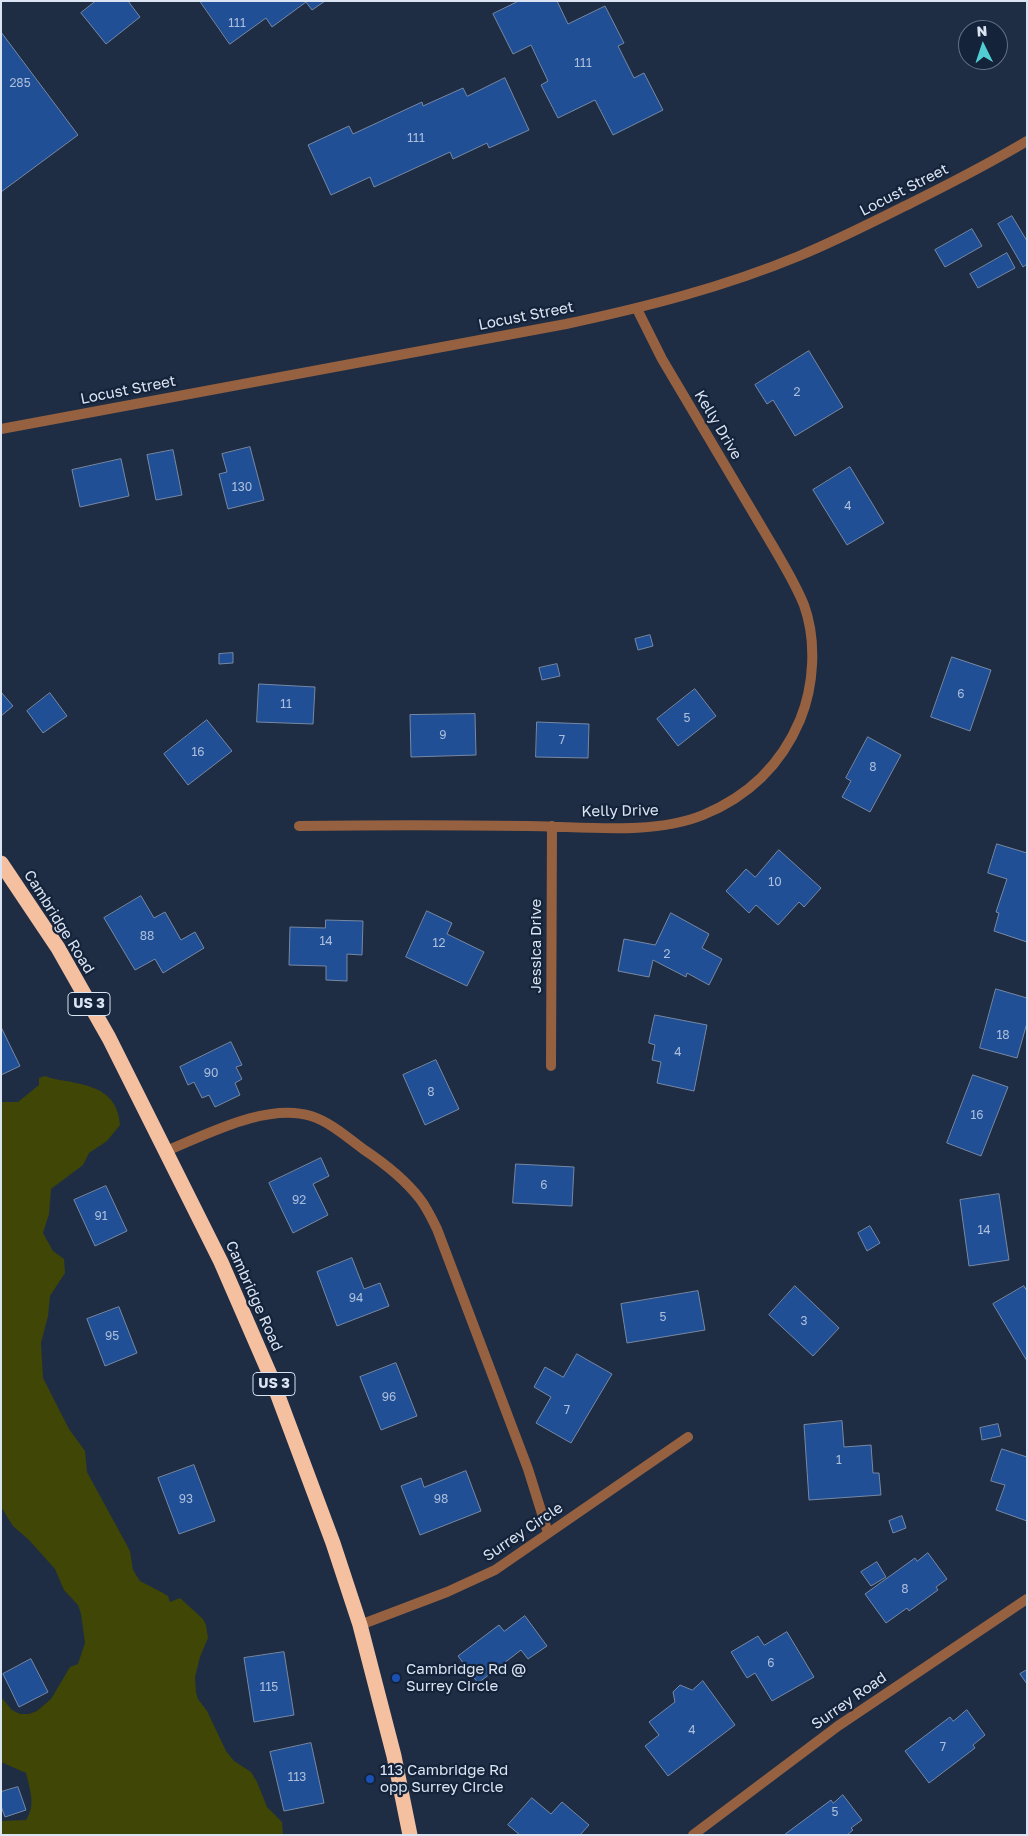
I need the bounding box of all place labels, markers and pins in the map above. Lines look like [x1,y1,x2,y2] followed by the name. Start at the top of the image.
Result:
[406,1660,526,1695] place label: Cambridge Rd @ Surrey Circle
[390,1672,402,1684] marker: Cambridge Rd @ Surrey Circle
[380,1761,508,1796] place label: 113 Cambridge Rd opp Surrey Circle
[364,1773,376,1785] marker: 113 Cambridge Rd opp Surrey Circle

